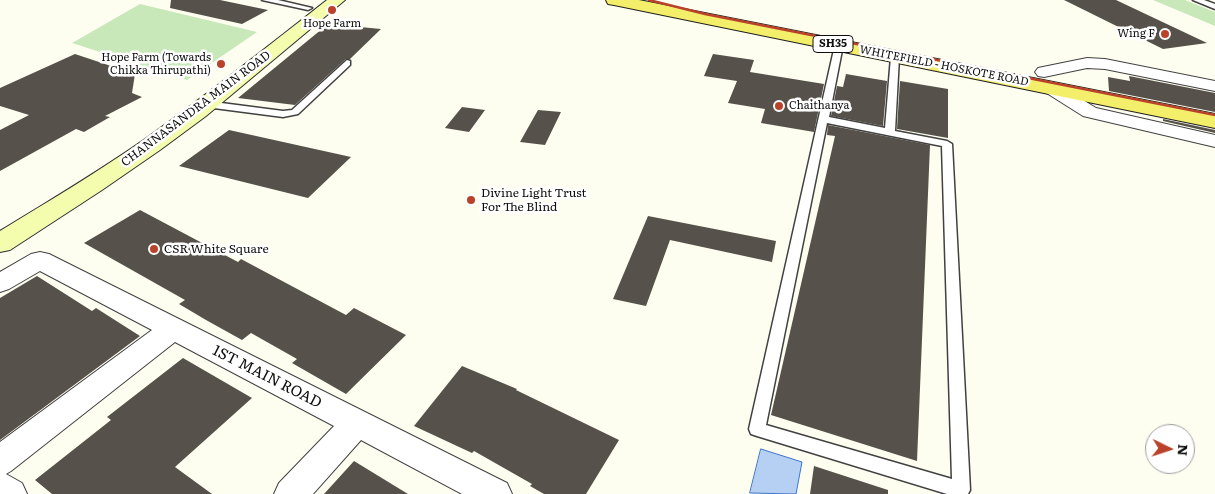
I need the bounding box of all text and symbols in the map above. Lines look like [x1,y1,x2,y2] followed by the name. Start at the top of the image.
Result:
[326,4,338,16] marker: Hope Farm
[303,17,361,31] place label: Hope Farm
[1117,27,1155,41] place label: Wing F
[1159,28,1171,40] marker: Wing F
[813,36,853,52] road number: SH35
[858,43,1030,89] street label: WHITEFIELD - HOSKOTE ROAD
[118,48,274,170] street label: CHANNASANDRA MAIN ROAD
[101,51,211,77] place label: Hope Farm (Towards Chikka Thirupathi)
[215,58,227,70] marker: Hope Farm (Towards Chikka Thirupathi)
[789,99,849,113] place label: Chaithanya
[773,100,785,112] marker: Chaithanya
[481,186,586,214] place label: Divine Light Trust For The Blind
[465,194,477,206] marker: Divine Light Trust For The Blind
[164,242,269,256] place label: CSR White Square
[148,243,160,255] marker: CSR White Square
[209,342,325,412] street label: 1ST MAIN ROAD
[1145,424,1195,474] north arrow
[1174,443,1194,457] text: N

